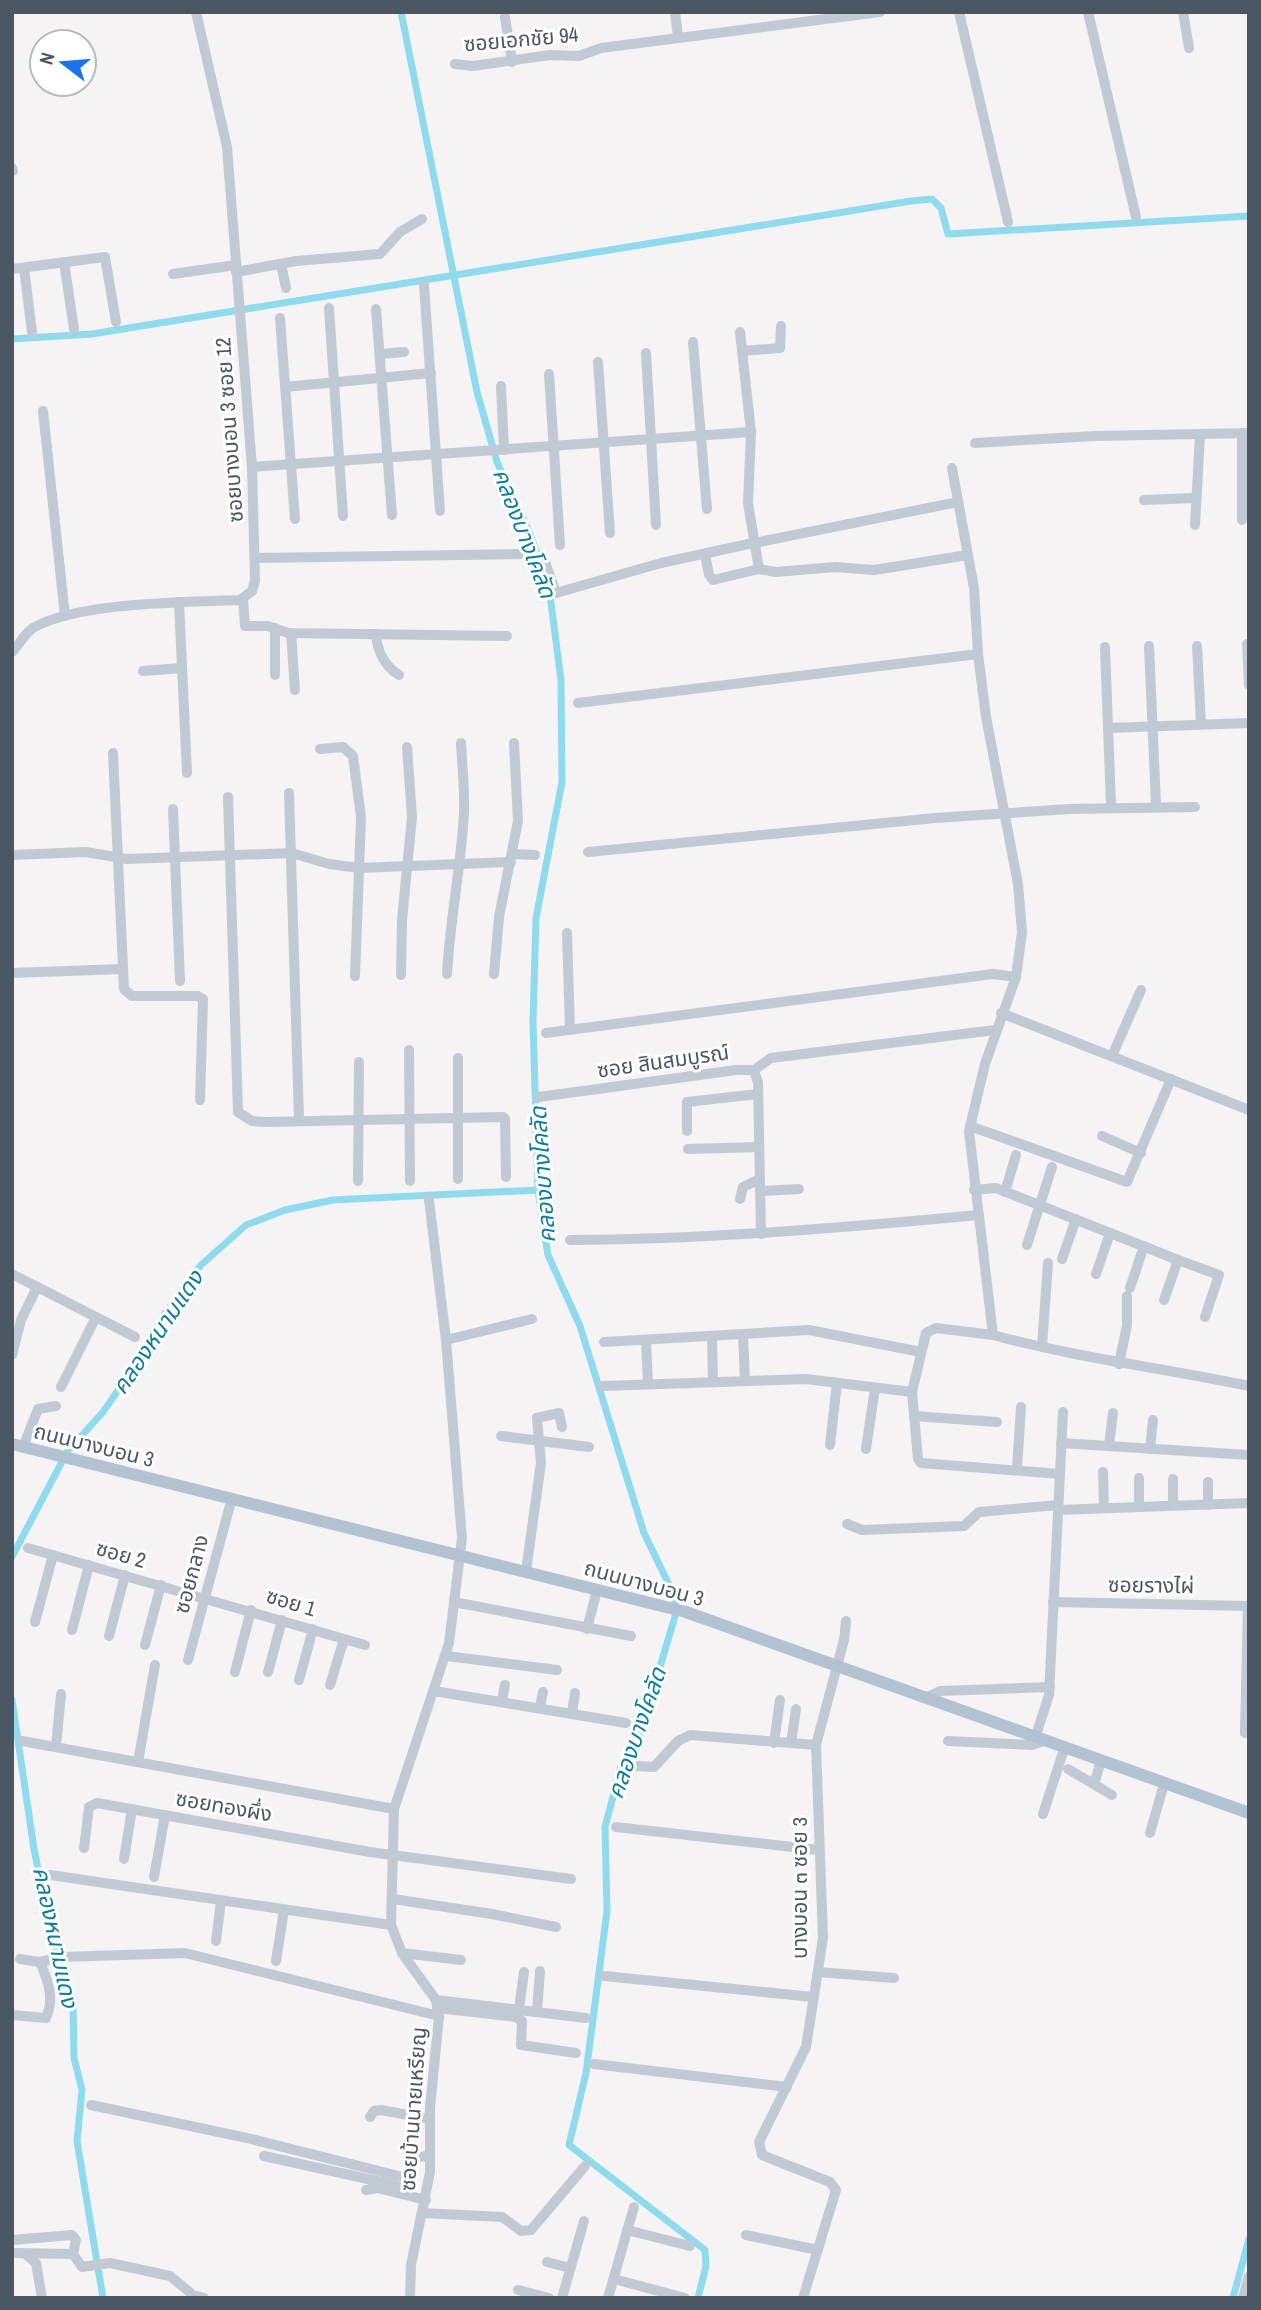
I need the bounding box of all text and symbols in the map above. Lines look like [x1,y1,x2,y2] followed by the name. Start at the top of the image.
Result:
[463,20,580,58] street label: ซอยเอกชัย 94
[28,28,98,98] north arrow
[33,49,61,67] text: N
[208,336,250,524] street label: ซอยบางบอน 3 ซอย 12
[486,464,564,603] water label: คลองบางโคลัด
[595,1037,731,1085] street label: ซอย สินสมบูรณ์
[522,1105,562,1244] water label: คลองบางโคลัด
[104,1263,211,1400] water label: คลองหนามแดง
[31,1416,157,1474] street label: ถนนบางบอน 3
[167,1531,215,1617] street label: ซอยกลาง
[93,1533,149,1575] street label: ซอย 2
[581,1553,707,1613] street label: ถนนบางบอน 3
[1108,1570,1194,1600] street label: ซอยรางไผ่
[263,1581,320,1623] street label: ซอย 1
[599,1663,673,1803] water label: คลองบางโคลัด
[174,1783,274,1829] street label: ซอยทองผึ่ง
[785,1817,814,1959] street label: บางบอน ๓ ซอย 3
[26,1864,86,2012] water label: คลองหนามแดง
[393,2026,433,2192] street label: ซอยบ้านนายเหรียญ

